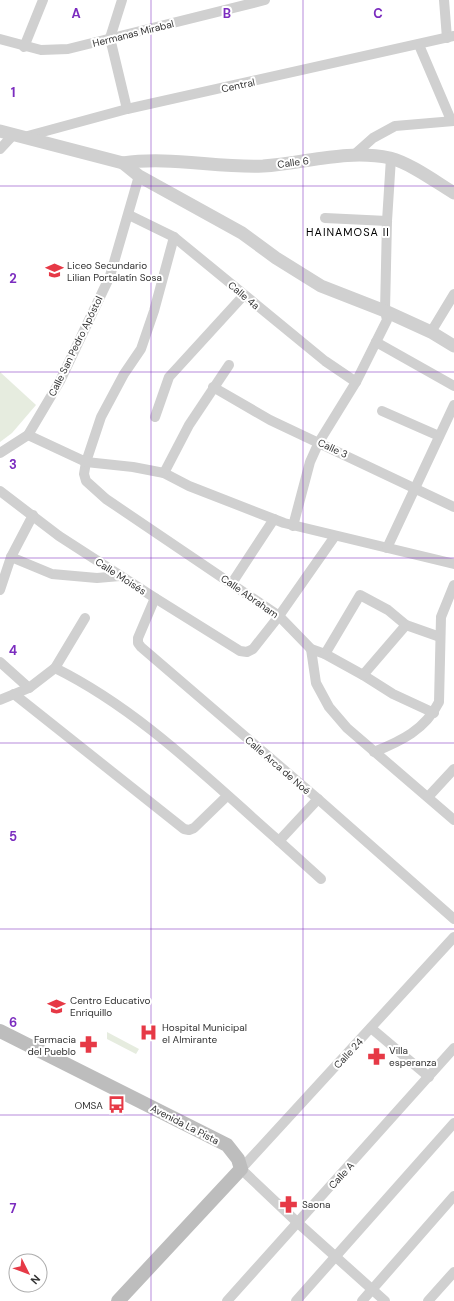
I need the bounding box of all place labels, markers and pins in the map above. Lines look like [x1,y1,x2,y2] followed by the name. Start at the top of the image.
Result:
[67,259,162,284] place label: Liceo Secundario Lilian Portalatín Sosa
[44,261,64,281] school or university icon: Liceo Secundario Lilian Portalatín Sosa
[70,994,151,1019] place label: Centro Educativo Enriquillo
[47,996,67,1016] school or university icon: Centro Educativo Enriquillo
[162,1021,247,1046] place label: Hospital Municipal el Almirante
[139,1023,159,1043] hospital icon: Hospital Municipal el Almirante
[28,1033,76,1058] place label: Farmacia del Pueblo
[79,1035,99,1055] pharmacy icon: Farmacia del Pueblo
[389,1044,437,1069] place label: Villa esperanza
[366,1046,386,1066] pharmacy icon: Villa esperanza
[106,1095,126,1115] bus stop icon: OMSA
[74,1099,103,1112] place label: OMSA
[279,1194,299,1214] pharmacy icon: Saona
[302,1198,330,1211] place label: Saona

